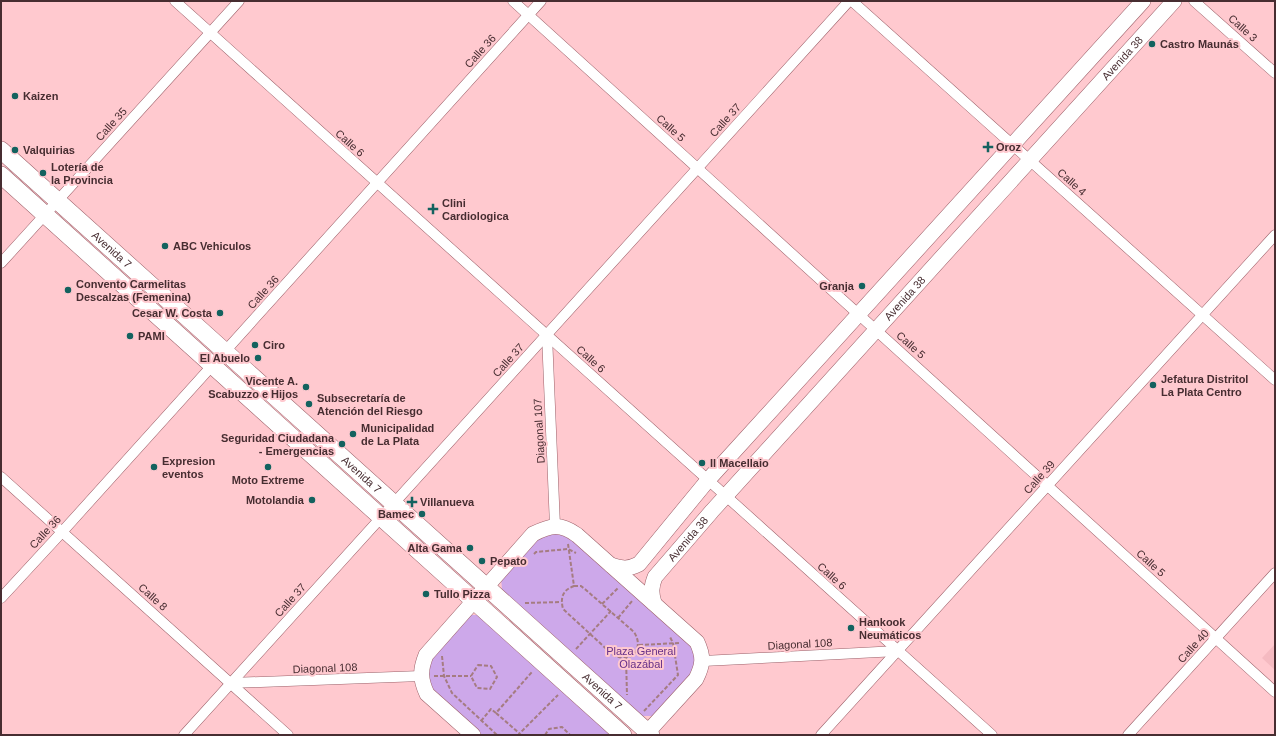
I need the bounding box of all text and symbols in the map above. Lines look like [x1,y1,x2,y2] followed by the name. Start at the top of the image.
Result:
[1226,12,1260,44] street label: Calle 3
[462,32,498,70] street label: Calle 36
[1099,34,1145,82] street label: Avenida 38
[1160,38,1239,50] place label: Castro Maunás
[1147,39,1157,49] marker: Castro Maunás
[23,90,59,102] place label: Kaizen
[10,91,20,101] marker: Kaizen
[707,101,743,139] street label: Calle 37
[93,105,129,143] street label: Calle 35
[654,112,688,144] street label: Calle 5
[333,127,367,159] street label: Calle 6
[996,141,1022,153] place label: Oroz
[983,142,993,152] marker: Oroz
[23,144,75,156] place label: Valquirias
[10,145,20,155] marker: Valquirias
[51,161,114,186] place label: Lotería de la Provincia
[1055,166,1089,198] street label: Calle 4
[38,168,48,178] marker: Lotería de la Provincia
[442,197,510,222] place label: Clini Cardiologica
[427,203,439,215] marker: Clini Cardiologica
[90,229,134,270] street label: Avenida 7
[173,240,251,252] place label: ABC Vehiculos
[160,241,170,251] marker: ABC Vehiculos
[245,273,281,311] street label: Calle 36
[882,274,928,323] street label: Avenida 38
[76,278,191,303] place label: Convento Carmelitas Descalzas (Femenina)
[819,280,855,292] place label: Granja
[857,281,867,291] marker: Granja
[63,285,73,295] marker: Convento Carmelitas Descalzas (Femenina)
[132,307,213,319] place label: Cesar W. Costa
[215,308,225,318] marker: Cesar W. Costa
[894,329,928,361] street label: Calle 5
[138,330,165,342] place label: PAMI
[125,331,135,341] marker: PAMI
[263,339,285,351] place label: Ciro
[250,340,260,350] marker: Ciro
[490,341,526,379] street label: Calle 37
[574,343,608,375] street label: Calle 6
[200,352,250,364] place label: El Abuelo
[253,353,263,363] marker: El Abuelo
[1161,373,1248,398] place label: Jefatura Distritol La Plata Centro
[208,375,298,400] place label: Vicente A. Scabuzzo e Hijos
[1148,380,1158,390] marker: Jefatura Distritol La Plata Centro
[301,382,311,392] marker: Vicente A. Scabuzzo e Hijos
[317,392,423,417] place label: Subsecretaría de Atención del Riesgo
[531,398,547,464] street label: Diagonal 107
[304,399,314,409] marker: Subsecretaría de Atención del Riesgo
[361,422,434,447] place label: Municipalidad de La Plata
[348,429,358,439] marker: Municipalidad de La Plata
[221,432,335,457] place label: Seguridad Ciudadana - Emergencias
[337,439,347,449] marker: Seguridad Ciudadana - Emergencias
[339,454,384,495] street label: Avenida 7
[162,455,215,480] place label: Expresion eventos
[710,457,769,469] place label: Il Macellaio
[697,458,707,468] marker: Il Macellaio
[1021,458,1057,496] street label: Calle 39
[149,462,159,472] marker: Expresion eventos
[263,462,273,472] marker: Moto Extreme
[232,474,304,486] place label: Moto Extreme
[246,494,305,506] place label: Motolandia
[307,495,317,505] marker: Motolandia
[420,496,475,508] place label: Villanueva
[407,497,417,507] marker: Villanueva
[378,508,414,520] place label: Bamec
[417,509,427,519] marker: Bamec
[27,513,63,551] street label: Calle 36
[665,514,710,564] street label: Avenida 38
[408,542,463,554] place label: Alta Gama
[465,543,475,553] marker: Alta Gama
[1134,547,1168,579] street label: Calle 5
[490,555,527,567] place label: Pepato
[477,556,487,566] marker: Pepato
[815,560,849,592] street label: Calle 6
[136,581,170,613] street label: Calle 8
[272,581,308,619] street label: Calle 37
[434,588,491,600] place label: Tullo Pizza
[421,589,431,599] marker: Tullo Pizza
[859,616,921,641] place label: Hankook Neumáticos
[846,623,856,633] marker: Hankook Neumáticos
[1175,627,1211,665] street label: Calle 40
[767,636,833,652] street label: Diagonal 108
[606,645,676,670] park label: Plaza General Olazábal
[292,661,358,675] street label: Diagonal 108
[580,670,624,712] street label: Avenida 7

